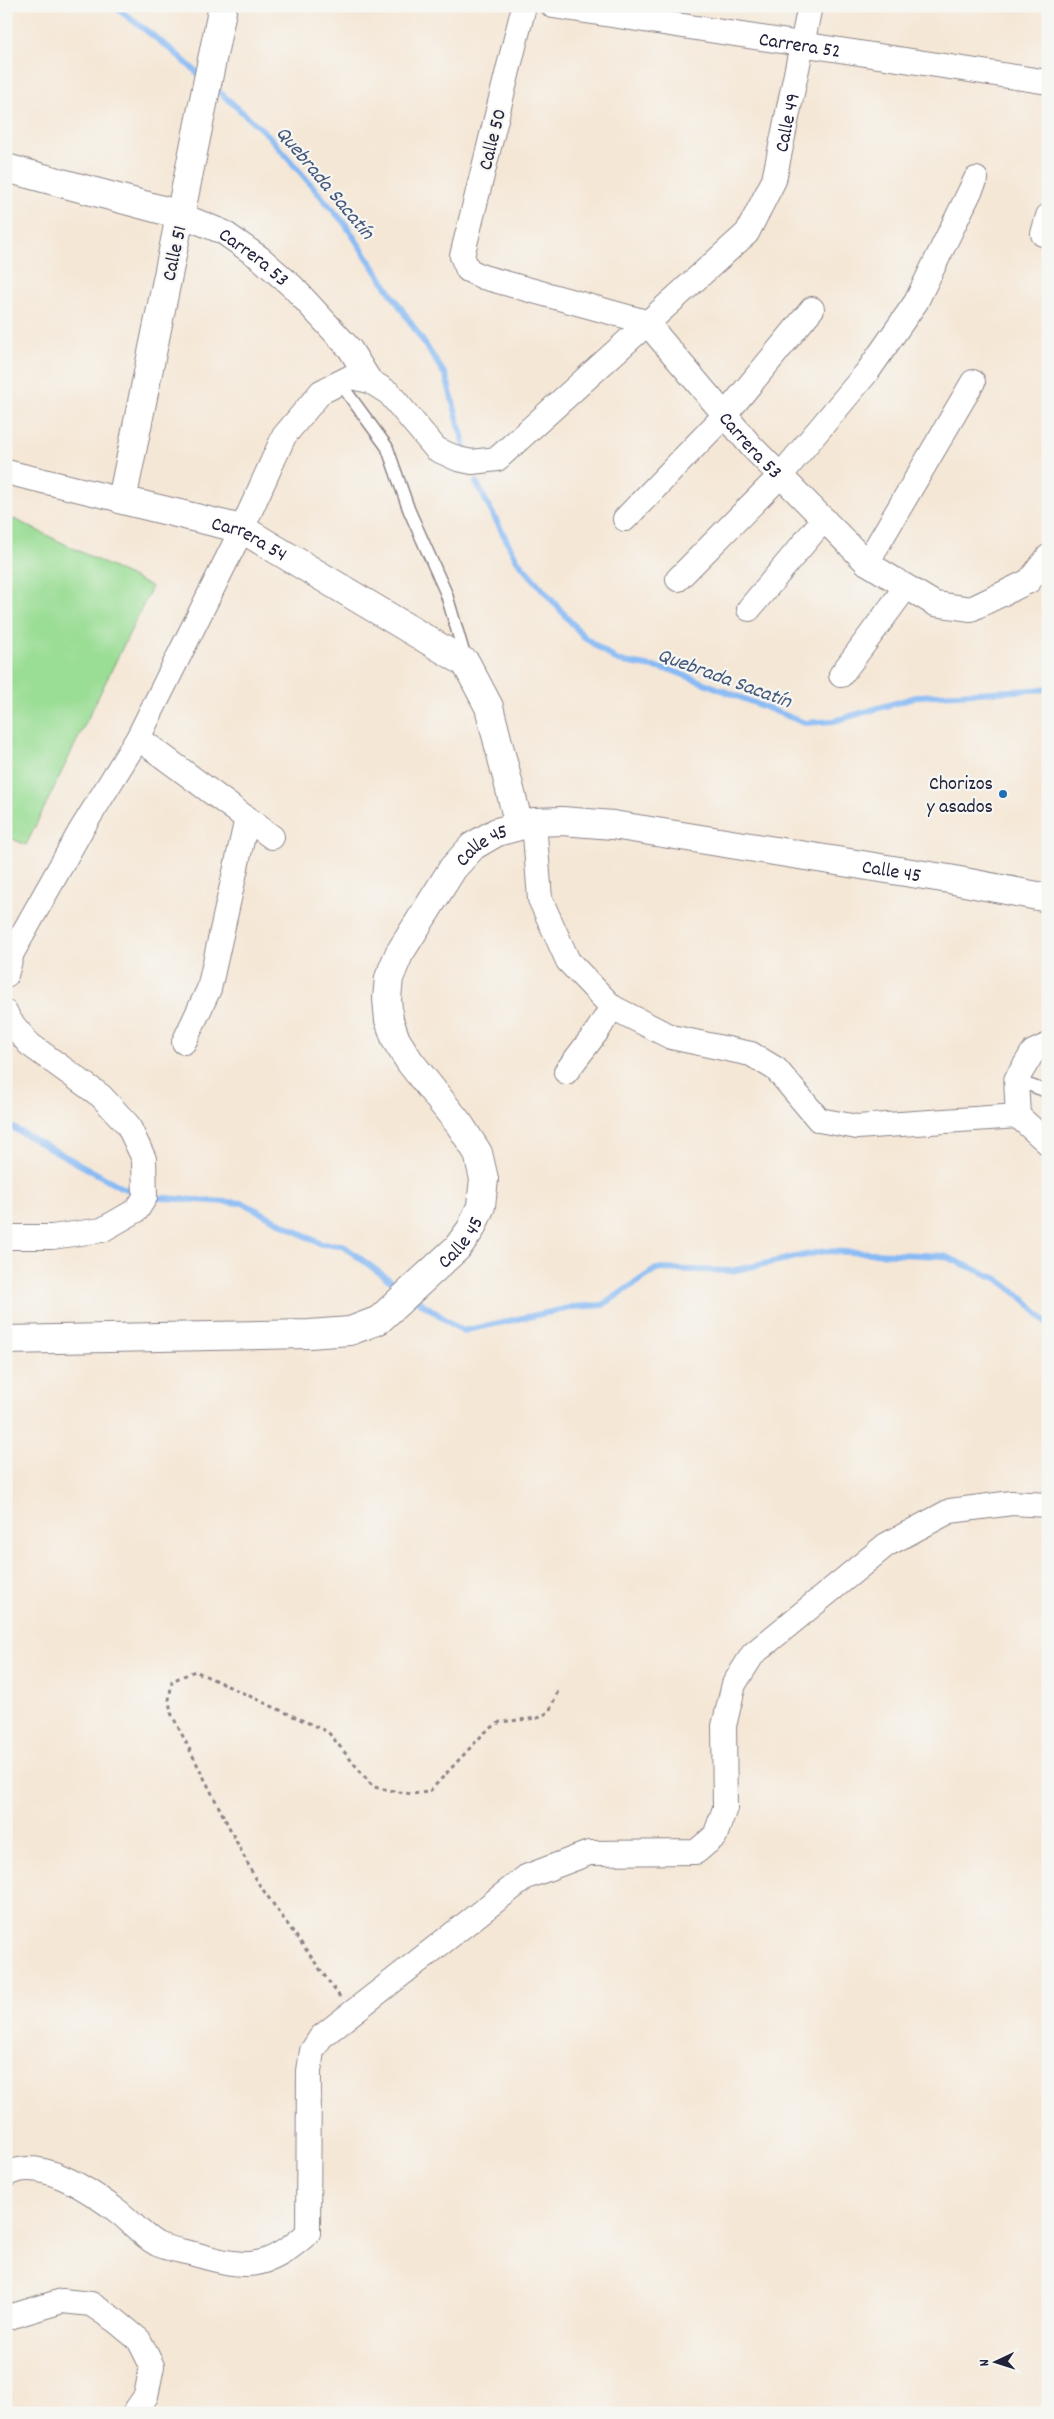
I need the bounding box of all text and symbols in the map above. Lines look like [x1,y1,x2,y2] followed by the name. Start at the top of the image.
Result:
[757,27,842,67] street label: Carrera 52
[769,91,809,155] street label: Calle 49
[473,106,515,173] street label: Calle 50
[267,120,381,248] water label: Quebrada Sacatín
[212,222,294,294] street label: Carrera 53
[156,223,195,284] street label: Calle 51
[711,407,787,487] street label: Carrera 53
[208,511,292,570] street label: Carrera 54
[653,642,796,718] water label: Quebrada Sacatín
[926,771,993,822] place label: Chorizos y asados
[997,788,1009,800] marker: Chorizos y asados
[450,819,511,874] street label: Calle 45
[860,854,923,891] street label: Calle 45
[432,1213,492,1276] street label: Calle 45
[972,2336,1022,2386] north arrow
[975,2359,995,2367] text: N

